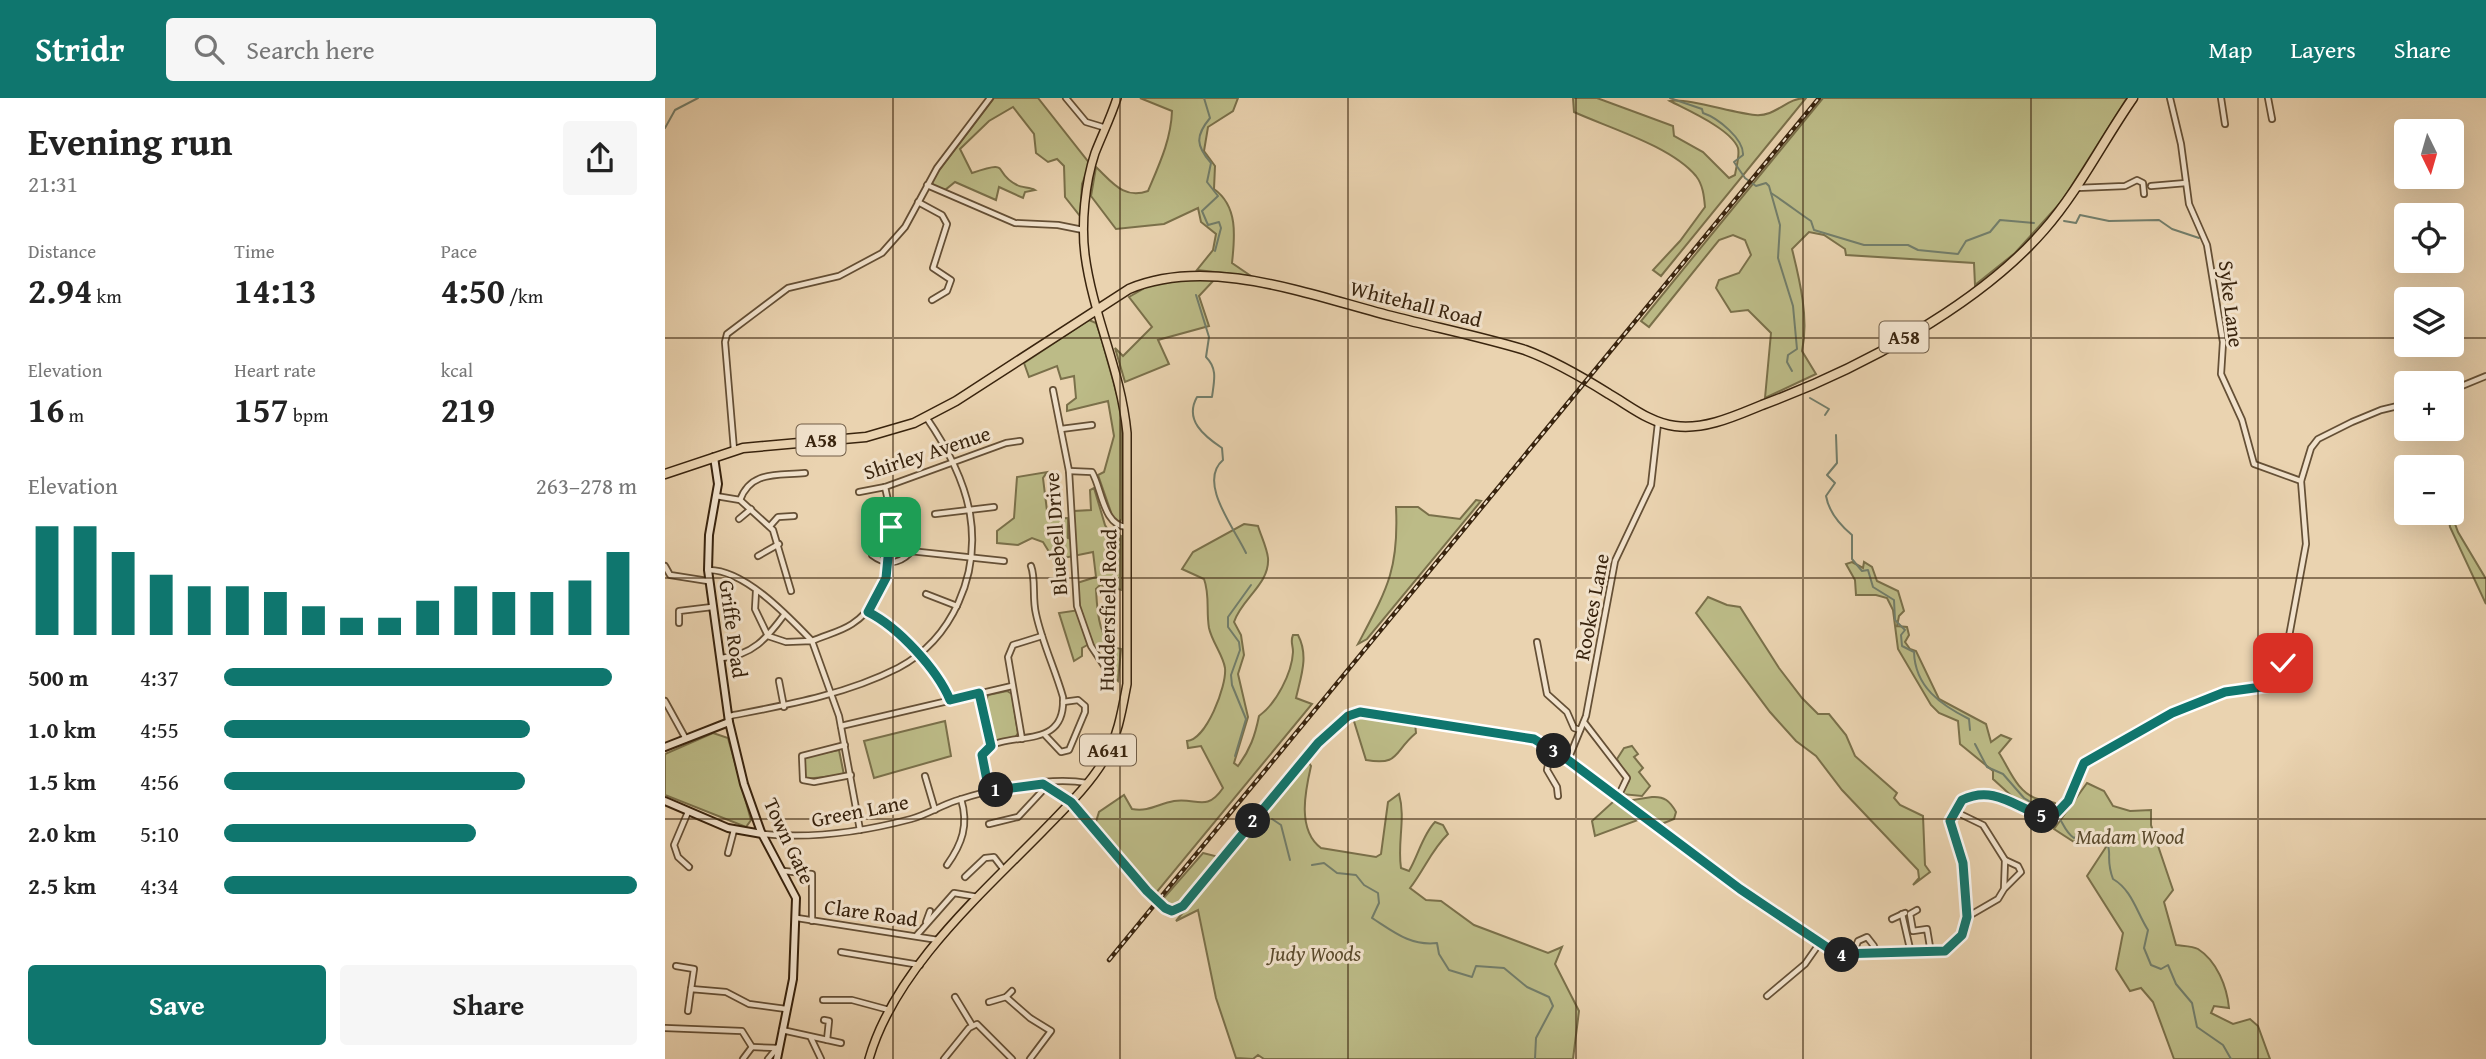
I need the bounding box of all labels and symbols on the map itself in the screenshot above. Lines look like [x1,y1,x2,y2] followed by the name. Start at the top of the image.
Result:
[2394,119,2464,189] north arrow
[2211,259,2252,349] street label: Syke Lane
[1347,272,1486,335] street label: Whitehall Road
[1879,322,1929,353] road number: A58
[859,417,995,488] street label: Shirley Avenue
[797,424,845,456] road number: A58
[1036,471,1075,597] street label: Bluebell Drive
[861,497,921,557] pin
[1091,528,1124,692] street label: Huddersfield Road
[1566,551,1617,663] street label: Rookes Lane
[711,578,756,681] street label: Griffe Road
[2253,633,2313,693] pin
[1080,734,1136,765] road number: A641
[1537,734,1571,768] pin: 3
[979,772,1013,808] pin: 1
[809,786,911,835] street label: Green Lane
[756,792,823,889] street label: Town Gate
[2025,798,2059,834] pin: 5
[1235,804,1271,838] pin: 2
[2076,821,2184,852] park label: Madam Wood
[822,891,921,935] street label: Clare Road
[1266,938,1362,969] park label: Judy Woods
[1825,938,1859,972] pin: 4

